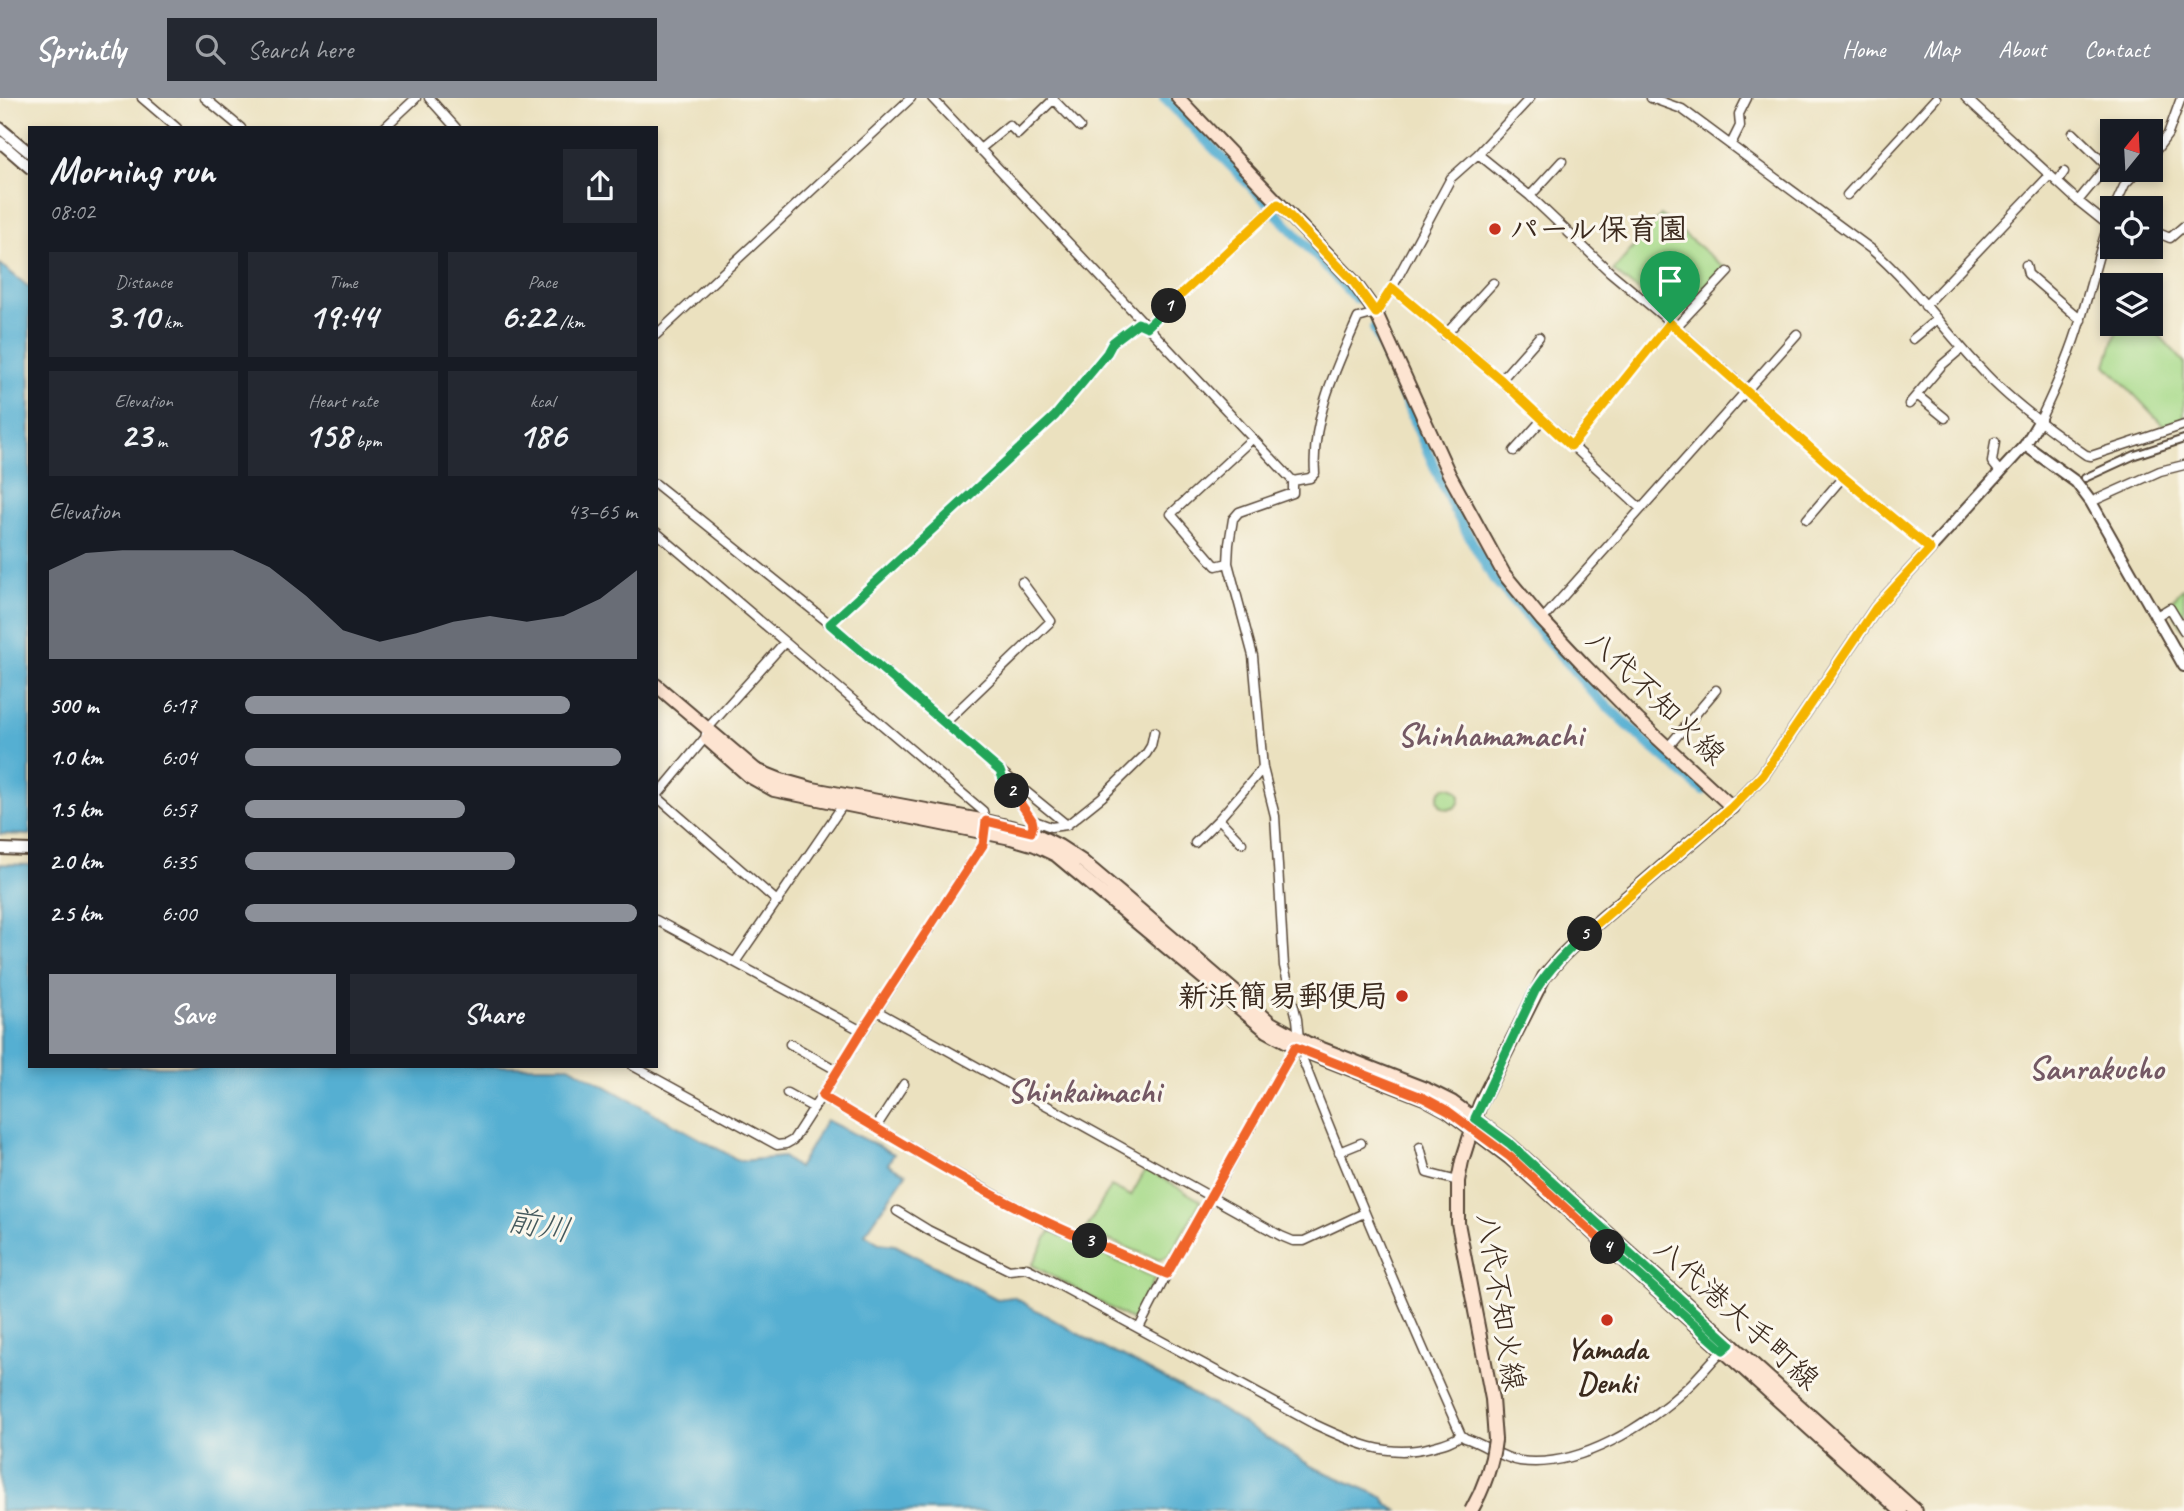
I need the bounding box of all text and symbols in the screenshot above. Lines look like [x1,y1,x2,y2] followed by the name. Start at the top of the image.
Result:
[167,18,657,81] search box
[35,28,125,70] text: Sprintly
[191,30,229,68] icon: search
[247,33,353,66] text: Search here
[1842,34,1885,64] text: Home
[1923,34,1960,64] text: Map
[1998,34,2046,64] text: About
[2084,34,2149,64] text: Contact
[2100,119,2163,182] north arrow
[2100,119,2163,336] map controls
[49,147,215,194] text: Morning run
[563,149,637,223] button: share
[2100,196,2163,259] button: locate
[49,197,95,226] text: 08:02
[1509,210,1688,248] place label: パール保育園
[1487,221,1503,237] marker: パール保育園
[1640,251,1700,323] pin
[1651,262,1689,300] icon: arrive
[115,270,172,294] text: Distance
[328,270,358,294] text: Time
[528,270,557,294] text: Pace
[2100,273,2163,336] button: layers
[1152,288,1186,324] pin: 1
[1164,293,1173,317] text: 1
[105,294,159,339] text: 3.10
[308,294,378,339] text: 19:44
[500,294,555,339] text: 6:22
[159,310,182,334] text: km
[555,310,585,334] text: /km
[114,389,173,413] text: Elevation
[308,389,378,413] text: Heart rate
[530,389,555,413] text: kcal
[120,413,152,458] text: 23
[304,413,351,458] text: 158
[518,413,566,458] text: 186
[152,429,167,453] text: m
[351,429,382,453] text: bpm
[49,497,120,526] text: Elevation
[567,497,637,526] text: 43–65 m
[1578,621,1734,773] street label: 八代不知火線
[49,691,98,720] text: 500 m
[161,691,197,720] text: 6:17
[1397,714,1587,756] district label: Shinhamamachi
[49,743,103,772] text: 1.0 km
[161,743,197,772] text: 6:04
[995,774,1030,808] pin: 2
[1007,778,1016,802] text: 2
[49,795,102,824] text: 1.5 km
[161,795,197,824] text: 6:57
[49,847,103,876] text: 2.0 km
[161,847,197,876] text: 6:35
[49,899,102,928] text: 2.5 km
[161,899,197,928] text: 6:00
[1568,916,1602,952] pin: 5
[1580,921,1589,945] text: 5
[49,974,336,1054] button: Save
[350,974,637,1054] button: Share
[1178,977,1388,1015] place label: 新浜簡易郵便局
[1394,988,1410,1004] marker: 新浜簡易郵便局
[2028,1047,2166,1089] district label: Sanrakucho
[1007,1070,1165,1112] district label: Shinkaimachi
[504,1199,574,1251] water label: 前川
[1468,1210,1534,1394] street label: 八代不知火線
[1072,1224,1108,1258] pin: 3
[1085,1228,1094,1252] text: 3
[1590,1230,1626,1264] pin: 4
[1646,1230,1828,1398] street label: 八代港大手町線
[1603,1234,1612,1258] text: 4
[1599,1312,1615,1328] marker: Yamada Denki
[1567,1330,1650,1402] place label: Yamada Denki

